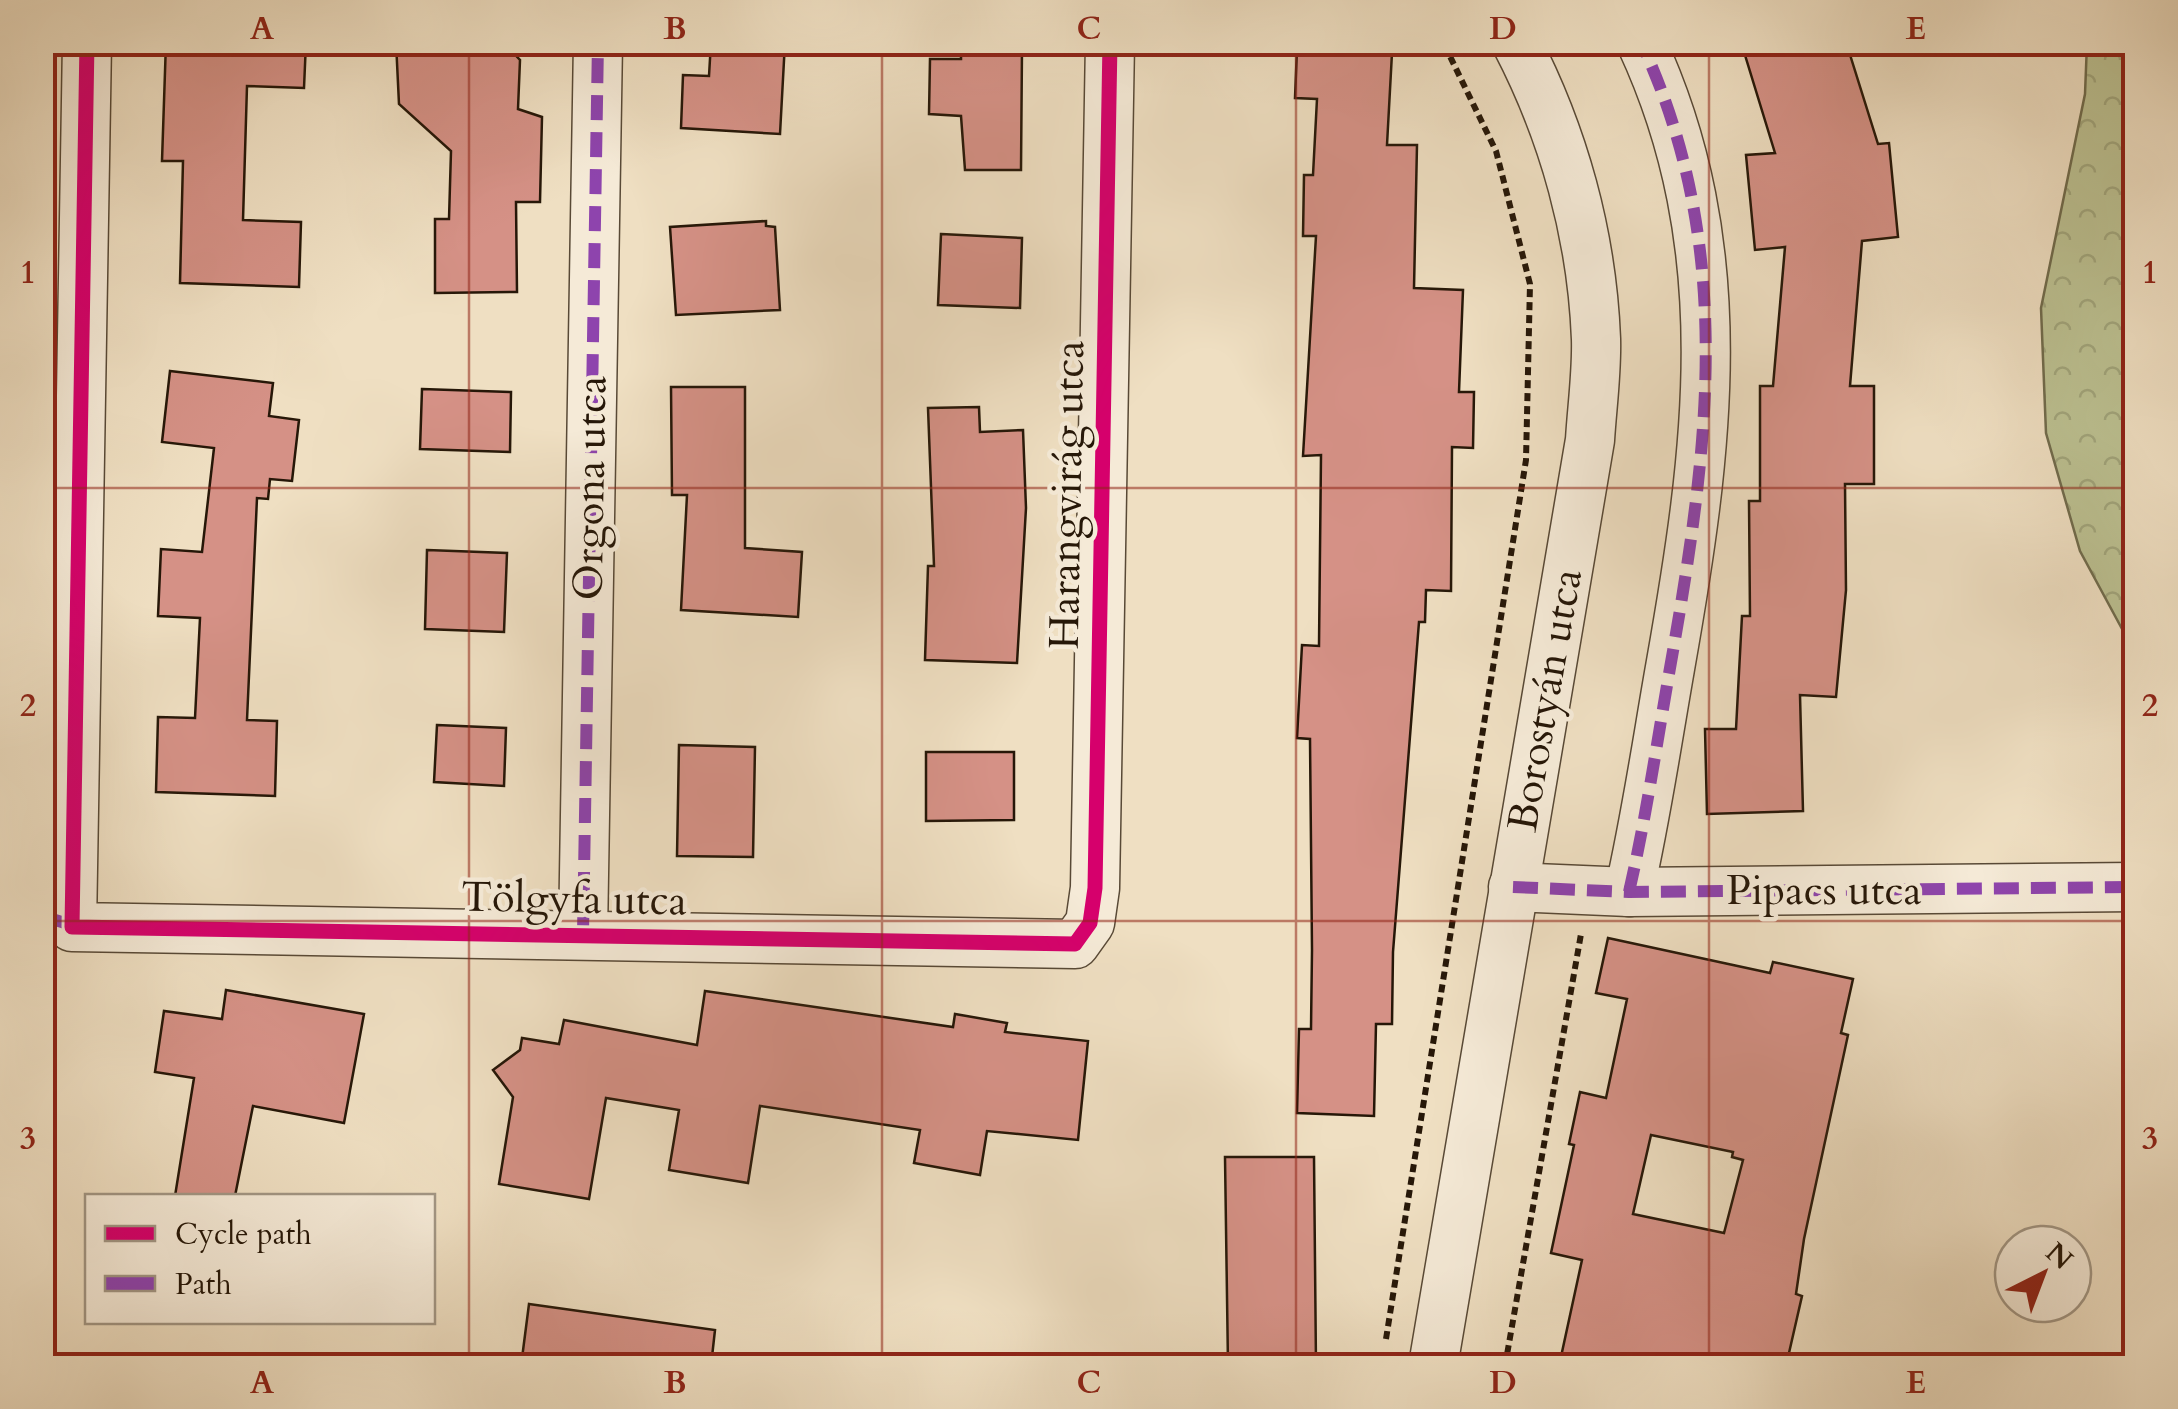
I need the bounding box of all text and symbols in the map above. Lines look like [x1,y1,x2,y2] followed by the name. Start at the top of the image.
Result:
[250,7,274,51] text: A
[663,7,687,51] text: B
[1077,7,1101,51] text: C
[1489,7,1517,51] text: D
[1906,7,1926,51] text: E
[20,251,36,295] text: 1
[2142,251,2158,295] text: 1
[1036,340,1098,650] street label: Harangvirág utca
[560,375,620,601] street label: Orgona utca
[1494,564,1596,836] street label: Borostyán utca
[20,684,36,728] text: 2
[2142,684,2158,728] text: 2
[1726,862,1922,919] street label: Pipacs utca
[461,869,687,929] street label: Tölgyfa utca
[20,1117,36,1161] text: 3
[2142,1117,2158,1161] text: 3
[85,1194,435,1324] legend
[175,1214,312,1255] text: Cycle path
[1993,1224,2093,1324] north arrow
[2037,1234,2081,1278] text: N
[175,1264,232,1305] text: Path
[250,1361,274,1405] text: A
[663,1361,687,1405] text: B
[1077,1361,1101,1405] text: C
[1489,1361,1517,1405] text: D
[1906,1361,1926,1405] text: E

